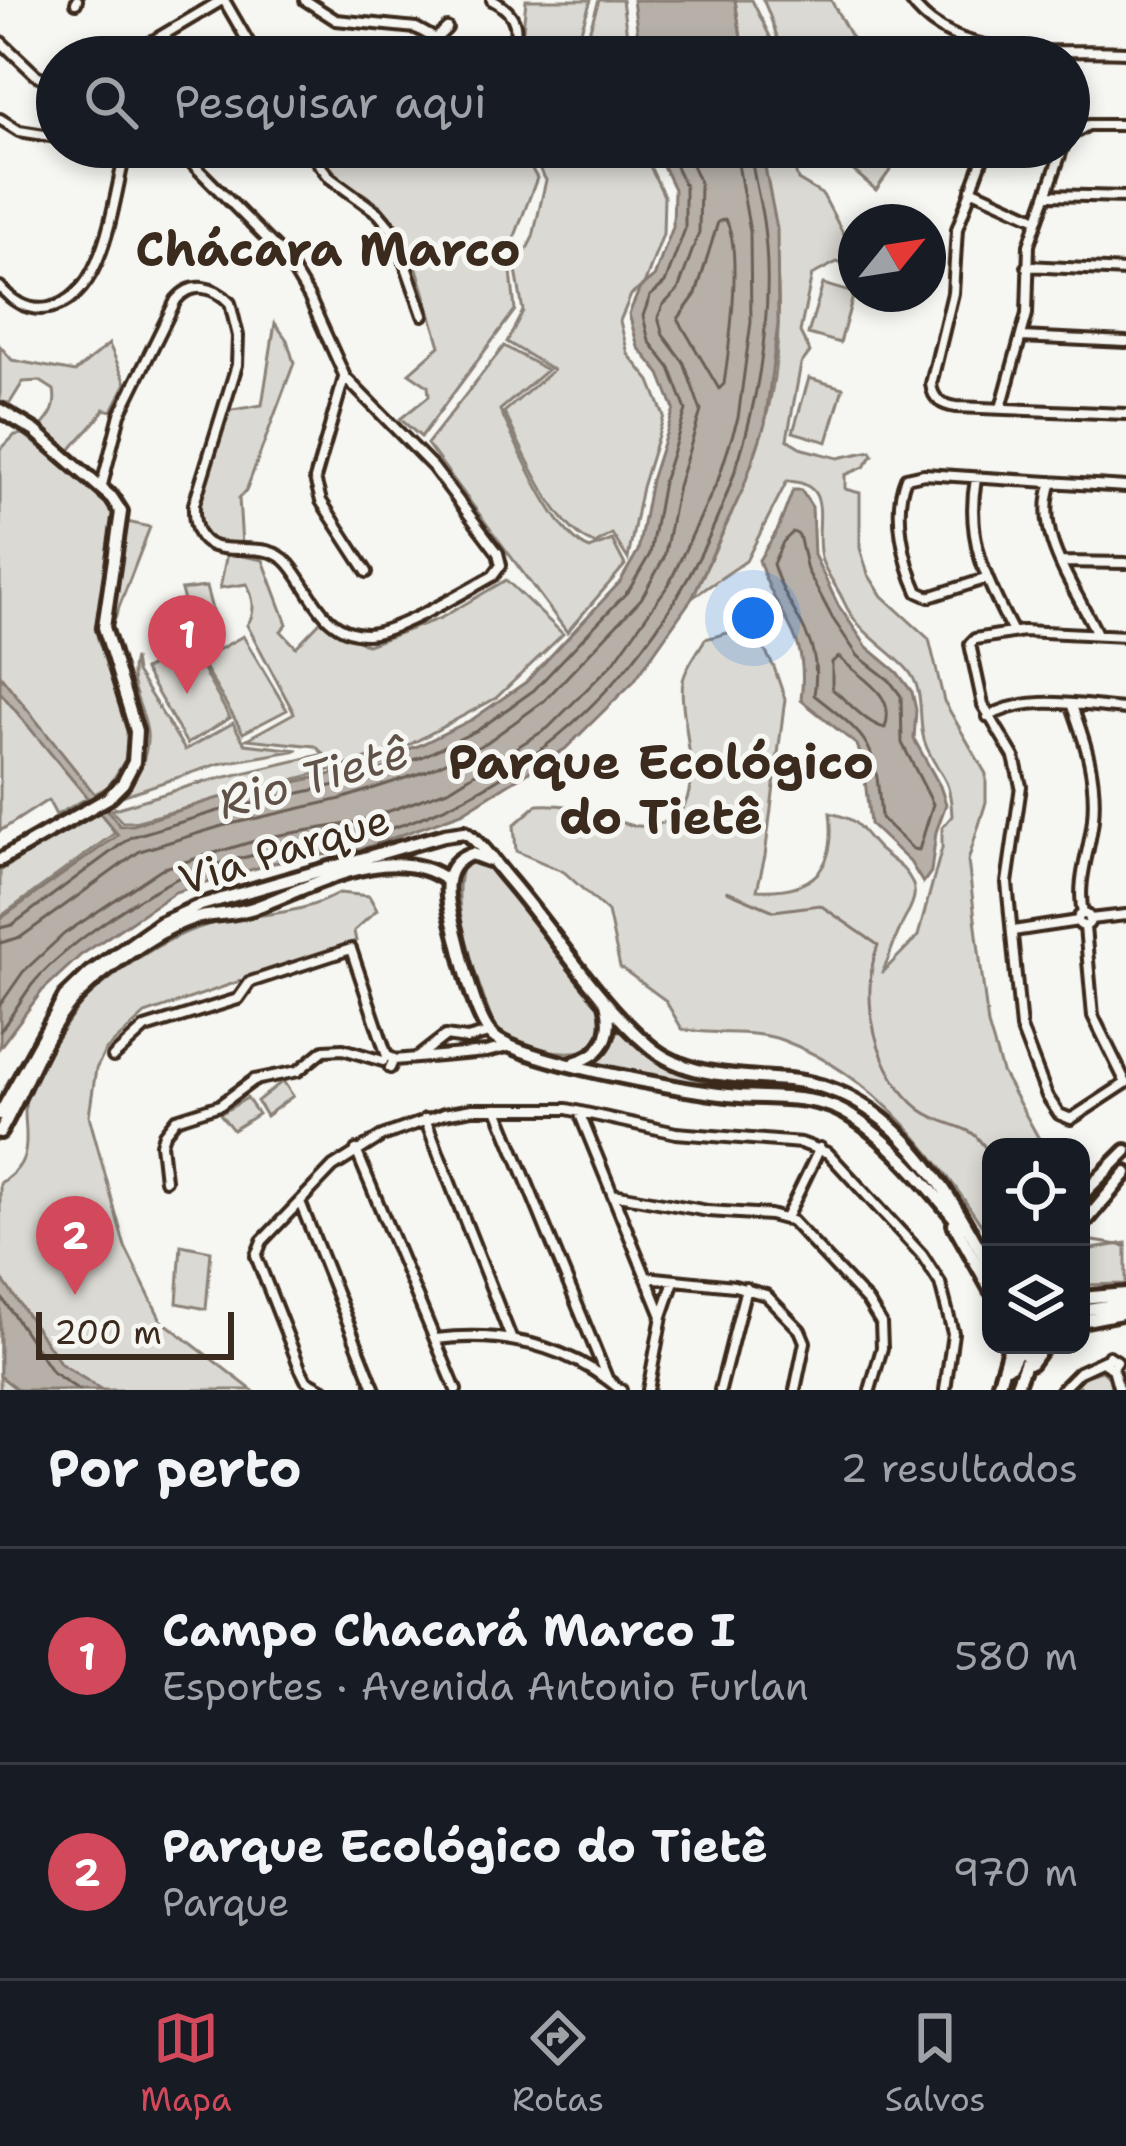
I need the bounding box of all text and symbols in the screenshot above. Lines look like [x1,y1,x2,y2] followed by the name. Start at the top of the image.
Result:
[36,36,1090,168] search box
[78,69,144,135] icon: search
[174,72,487,132] text: Pesquisar aqui
[838,204,946,312] north arrow
[135,217,521,281] district label: Chácara Marco
[723,588,783,648] your location
[148,595,226,694] pin: 1
[211,721,416,833] water label: Rio Tietê
[448,730,874,849] district label: Parque Ecológico do Tietê
[172,790,396,908] street label: Via Parque
[982,1138,1090,1354] map controls
[982,1138,1090,1246] button: locate
[36,1196,114,1295] pin: 2
[982,1246,1090,1354] button: layers
[36,1306,234,1359] scale bar
[54,1310,162,1355] text: 200 m
[48,1434,302,1502] text: Por perto
[840,1442,1078,1494] text: 2 resultados
[162,1600,735,1660] text: Campo Chacará Marco I
[78,1630,96,1682] text: 1
[954,1630,1078,1682] text: 580 m
[162,1660,809,1712] text: Esportes · Avenida Antonio Furlan
[162,1816,768,1876] text: Parque Ecológico do Tietê
[73,1846,101,1898] text: 2
[952,1846,1078,1898] text: 970 m
[162,1876,290,1928] text: Parque
[140,2005,232,2122] tab: Mapa
[512,2005,604,2122] tab: Rotas
[885,2005,986,2122] tab: Salvos

